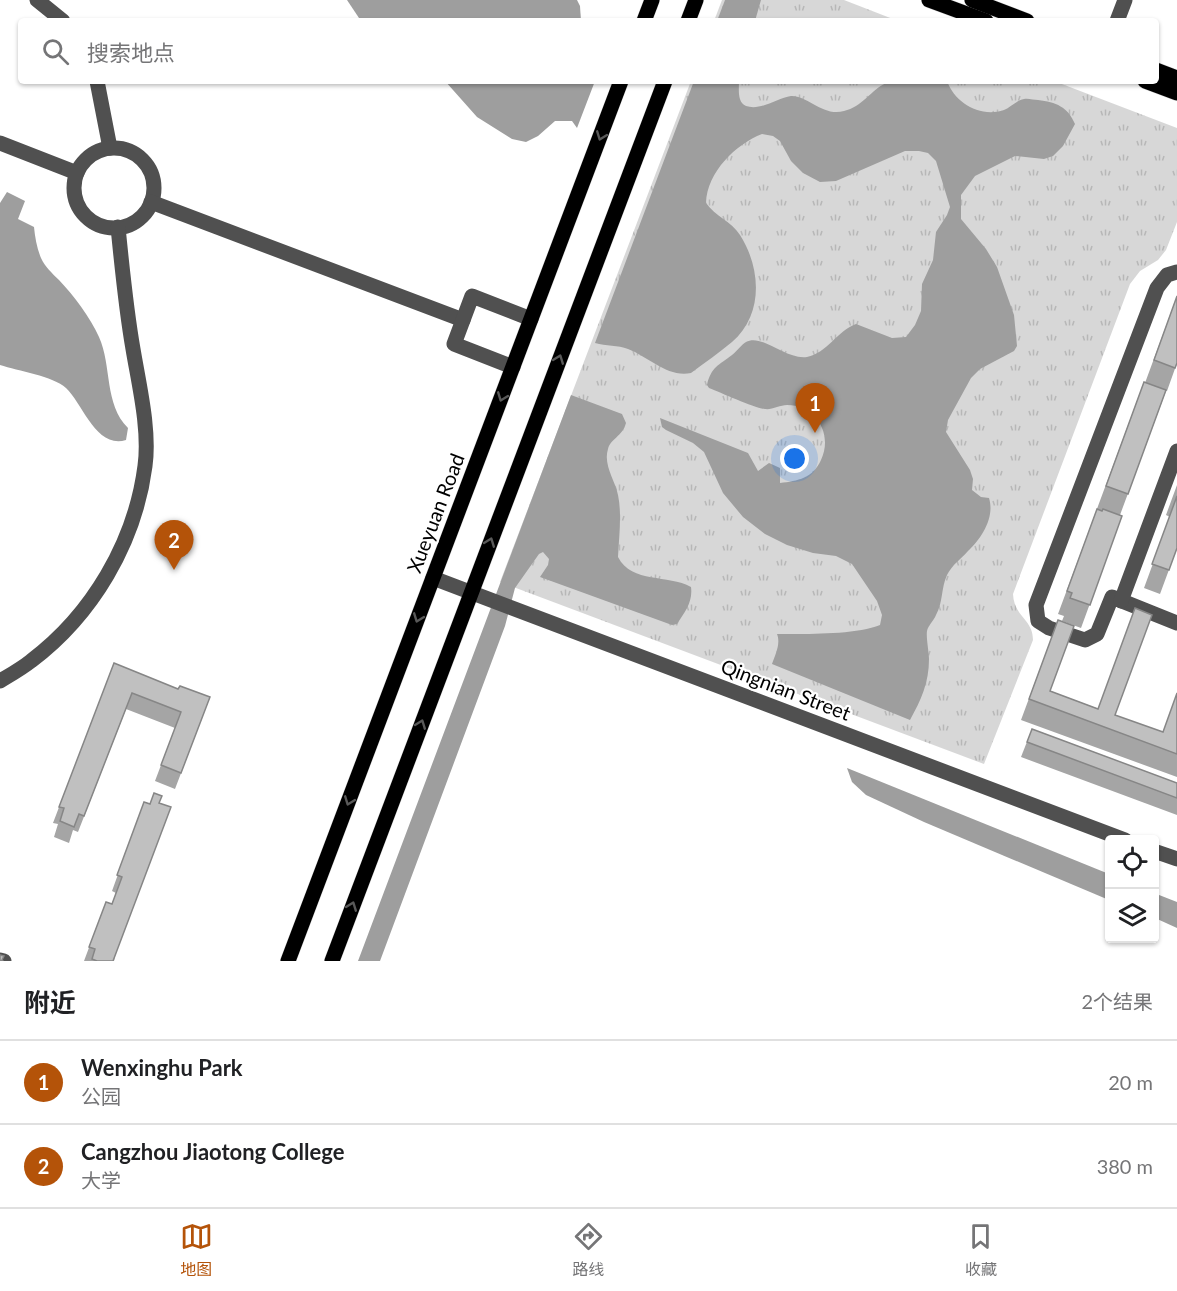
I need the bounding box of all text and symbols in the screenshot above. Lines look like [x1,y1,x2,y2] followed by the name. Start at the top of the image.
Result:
[18,18,1159,84] search box
[39,35,72,68] icon: search
[87,39,175,66] text: 搜索地点
[595,130,608,141] one-way arrow
[552,354,565,365] one-way arrow
[796,384,834,433] pin: 1
[496,391,509,401] one-way arrow
[780,444,809,473] your location
[401,450,469,576] street label: Xueyuan Road
[154,520,194,570] pin: 2
[483,537,496,547] one-way arrow
[412,612,425,623] one-way arrow
[718,653,854,725] street label: Qingnian Street
[414,719,427,730] one-way arrow
[343,795,356,805] one-way arrow
[1105,835,1159,943] map controls
[1105,835,1159,889] button: locate
[1105,889,1159,943] button: layers
[345,901,358,912] one-way arrow
[24,986,76,1018] text: 附近
[1081,989,1153,1013] text: 2个结果
[81,1054,243,1081] text: Wenxinghu Park
[38,1070,49,1094] text: 1
[1108,1070,1153,1094] text: 20 m
[81,1084,121,1108] text: 公园
[81,1138,344,1165] text: Cangzhou Jiaotong College
[38,1154,49,1178] text: 2
[1097,1154,1153,1178] text: 380 m
[81,1168,121,1192] text: 大学
[180,1220,213,1280] tab: 地图
[572,1220,605,1280] tab: 路线
[964,1220,997,1280] tab: 收藏

